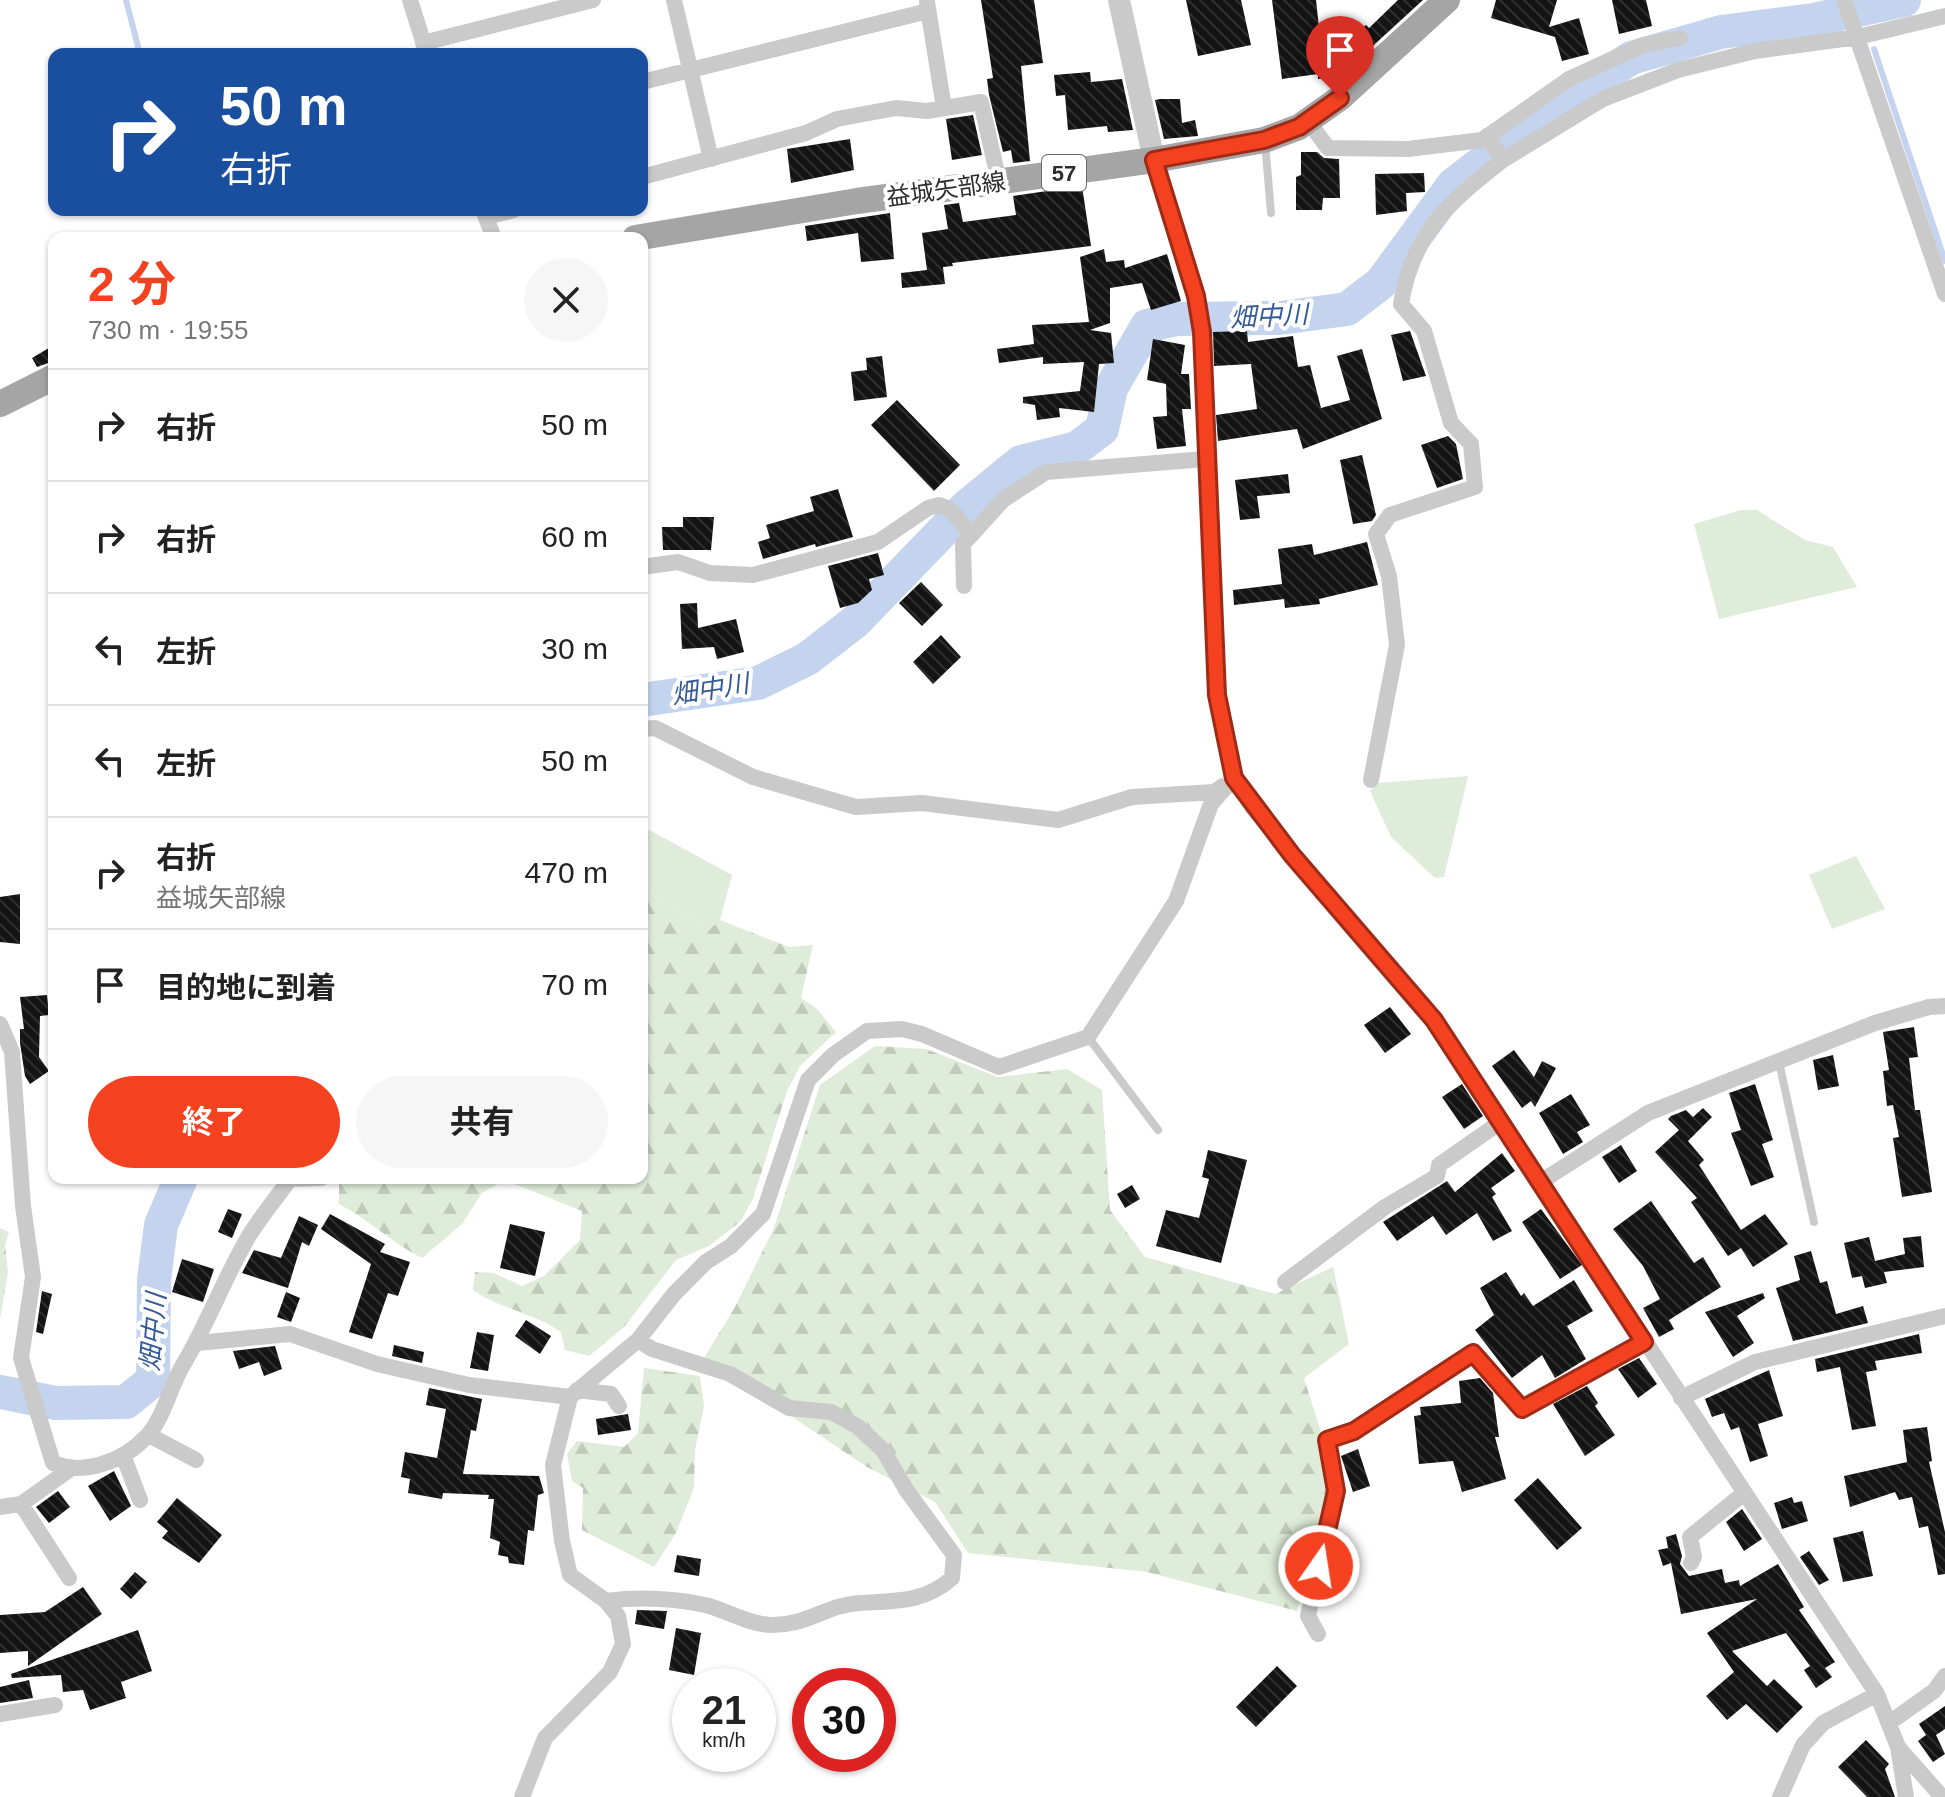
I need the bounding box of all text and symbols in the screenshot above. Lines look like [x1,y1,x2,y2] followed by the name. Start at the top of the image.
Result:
[1306,16,1374,98] pin
[1318,28,1362,72] icon: arrive
[220,74,348,137] text: 50 m
[88,80,192,184] icon: right
[220,149,292,190] text: 右折
[1042,155,1086,191] road number: 57
[885,167,1007,211] street label: 益城矢部線
[88,258,176,311] text: 2 分
[524,258,608,342] button: close
[1229,299,1312,333] water label: 畑中川
[88,315,248,345] text: 730 m · 19:55
[88,403,132,447] icon: right
[541,408,608,441] text: 50 m
[156,411,216,444] text: 右折
[88,515,132,559] icon: right
[541,520,608,553] text: 60 m
[156,523,216,556] text: 右折
[88,627,132,671] icon: left
[541,632,608,665] text: 30 m
[156,635,216,668] text: 左折
[669,668,754,710] water label: 畑中川
[88,739,132,783] icon: left
[541,744,608,777] text: 50 m
[156,747,216,780] text: 左折
[156,841,216,874] text: 右折
[88,851,132,895] icon: right
[525,856,608,889] text: 470 m
[156,883,286,913] text: 益城矢部線
[88,963,132,1007] icon: arrive
[541,968,608,1001] text: 70 m
[156,971,336,1004] text: 目的地に到着
[88,1076,340,1168] button: 終了
[356,1076,608,1168] button: 共有
[135,1289,172,1372] water label: 畑中川
[1277,1524,1361,1608] position arrow
[792,1668,896,1772] speed limit sign: 30
[702,1688,746,1732] text: 21
[702,1729,746,1751] text: km/h

